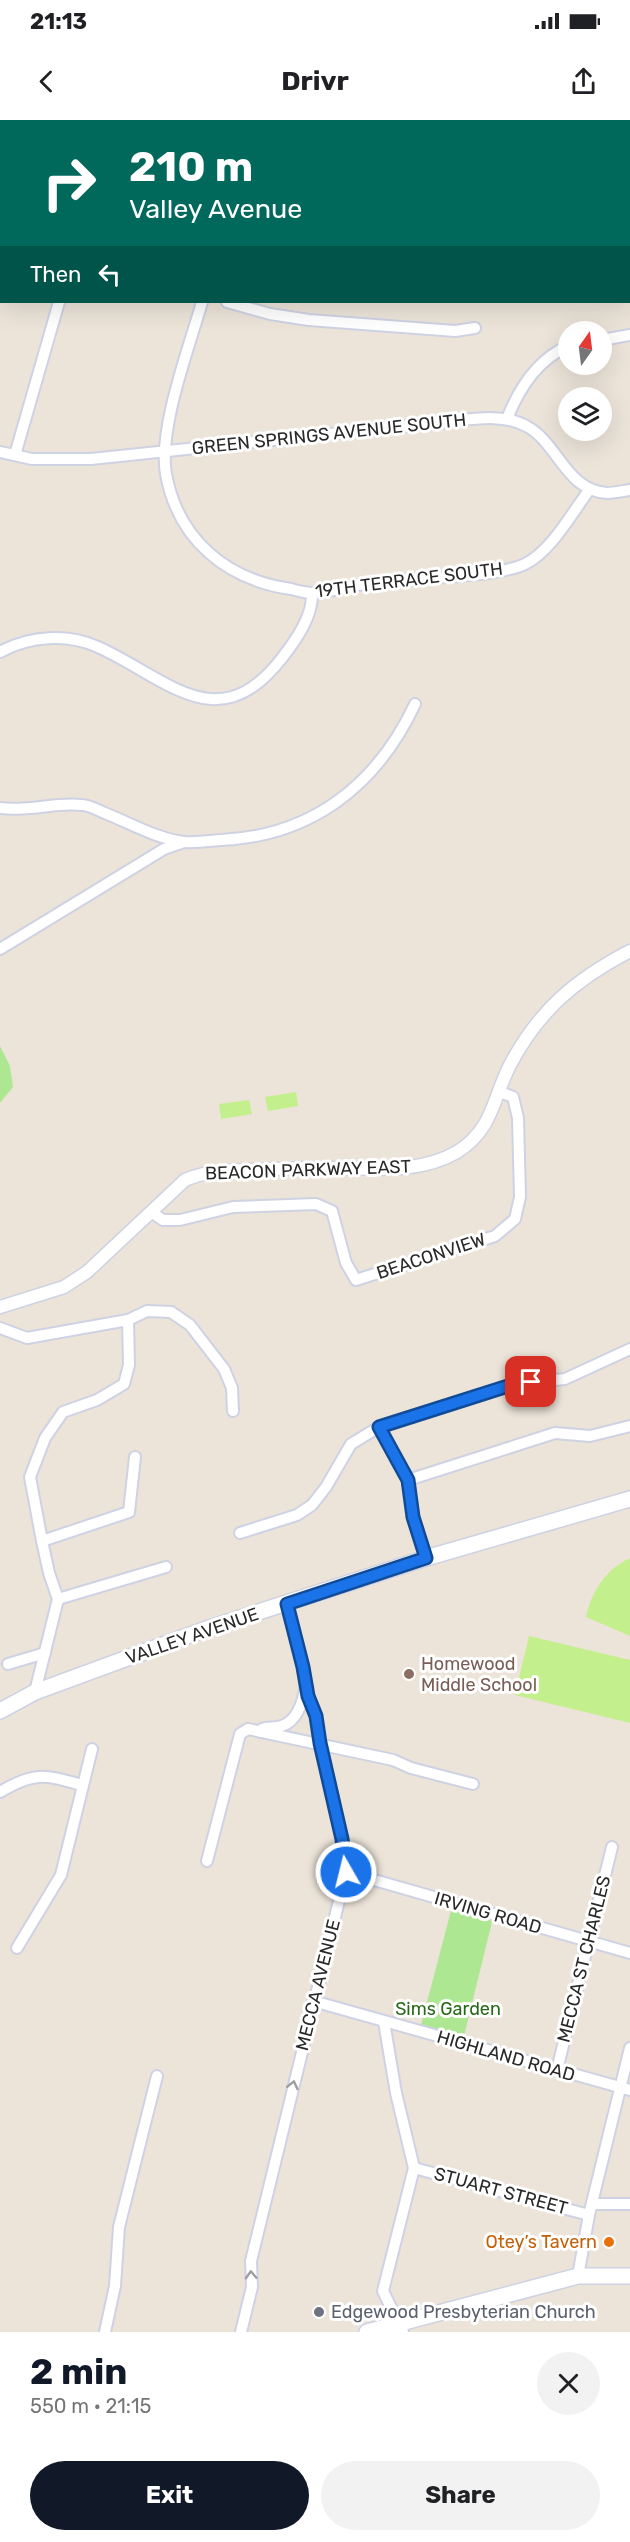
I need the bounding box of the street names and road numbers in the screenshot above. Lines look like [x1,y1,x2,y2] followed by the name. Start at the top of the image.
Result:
[191,409,467,459] street label: GREEN SPRINGS AVENUE SOUTH
[314,558,504,602] street label: 19TH TERRACE SOUTH
[205,1155,411,1185] street label: BEACON PARKWAY EAST
[374,1228,488,1284] street label: BEACONVIEW
[123,1603,261,1669] street label: VALLEY AVENUE
[553,1873,615,2045] street label: MECCA ST CHARLES
[432,1887,544,1939] street label: IRVING ROAD
[291,1917,345,2053] street label: MECCA AVENUE
[434,2026,578,2086] street label: HIGHLAND ROAD
[432,2163,570,2219] street label: STUART STREET

